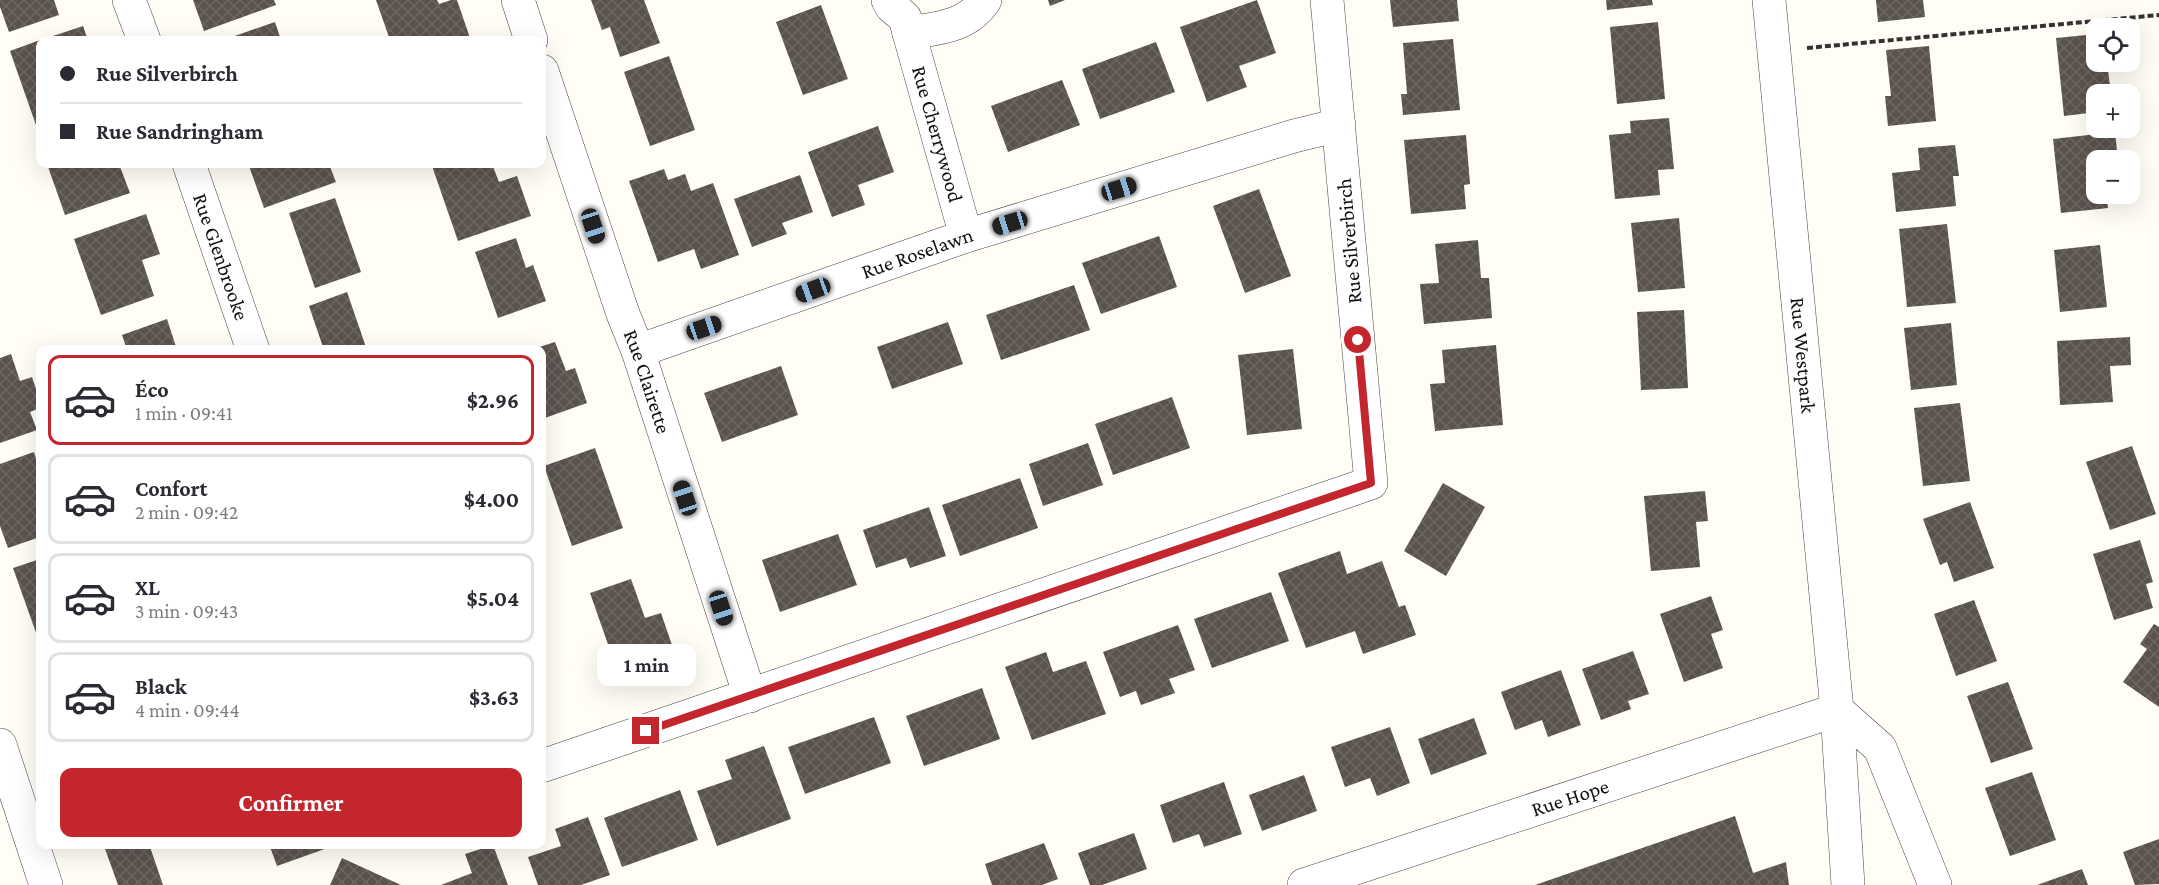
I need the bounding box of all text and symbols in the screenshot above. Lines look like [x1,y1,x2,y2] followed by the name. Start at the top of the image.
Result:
[2086,18,2140,204] map controls
[2086,18,2140,72] button: locate
[96,61,238,86] text: Rue Silverbirch
[907,63,968,205] street label: Rue Cherrywood
[2086,84,2140,138] button: +
[96,119,263,144] text: Rue Sandringham
[2086,150,2140,204] button: −
[1099,175,1139,203] car
[1332,177,1366,305] street label: Rue Silverbirch
[188,190,254,323] street label: Rue Glenbrooke
[579,206,607,246] car
[990,209,1030,237] car
[858,223,976,284] street label: Rue Roselawn
[793,275,833,305] car
[1786,296,1821,415] street label: Rue Westpark
[684,314,724,342] car
[619,326,676,436] street label: Rue Clairette
[1344,326,1371,353] route start
[63,373,117,427] icon: car
[135,377,169,402] text: Éco
[467,388,519,413] text: $2.96
[135,402,233,424] text: 1 min · 09:41
[63,472,117,526] icon: car
[135,476,208,501] text: Confort
[671,478,699,518] car
[464,487,519,512] text: $4.00
[135,501,238,523] text: 2 min · 09:42
[63,571,117,625] icon: car
[135,575,160,600] text: XL
[467,586,519,611] text: $5.04
[707,588,735,628] car
[135,600,238,622] text: 3 min · 09:43
[596,644,696,686] callout: 1 min
[624,654,669,676] text: 1 min
[63,670,117,724] icon: car
[135,674,187,699] text: Black
[469,685,519,710] text: $3.63
[135,699,240,721] text: 4 min · 09:44
[632,717,659,744] route end
[60,768,522,837] button: Confirmer
[1528,774,1612,822] street label: Rue Hope

